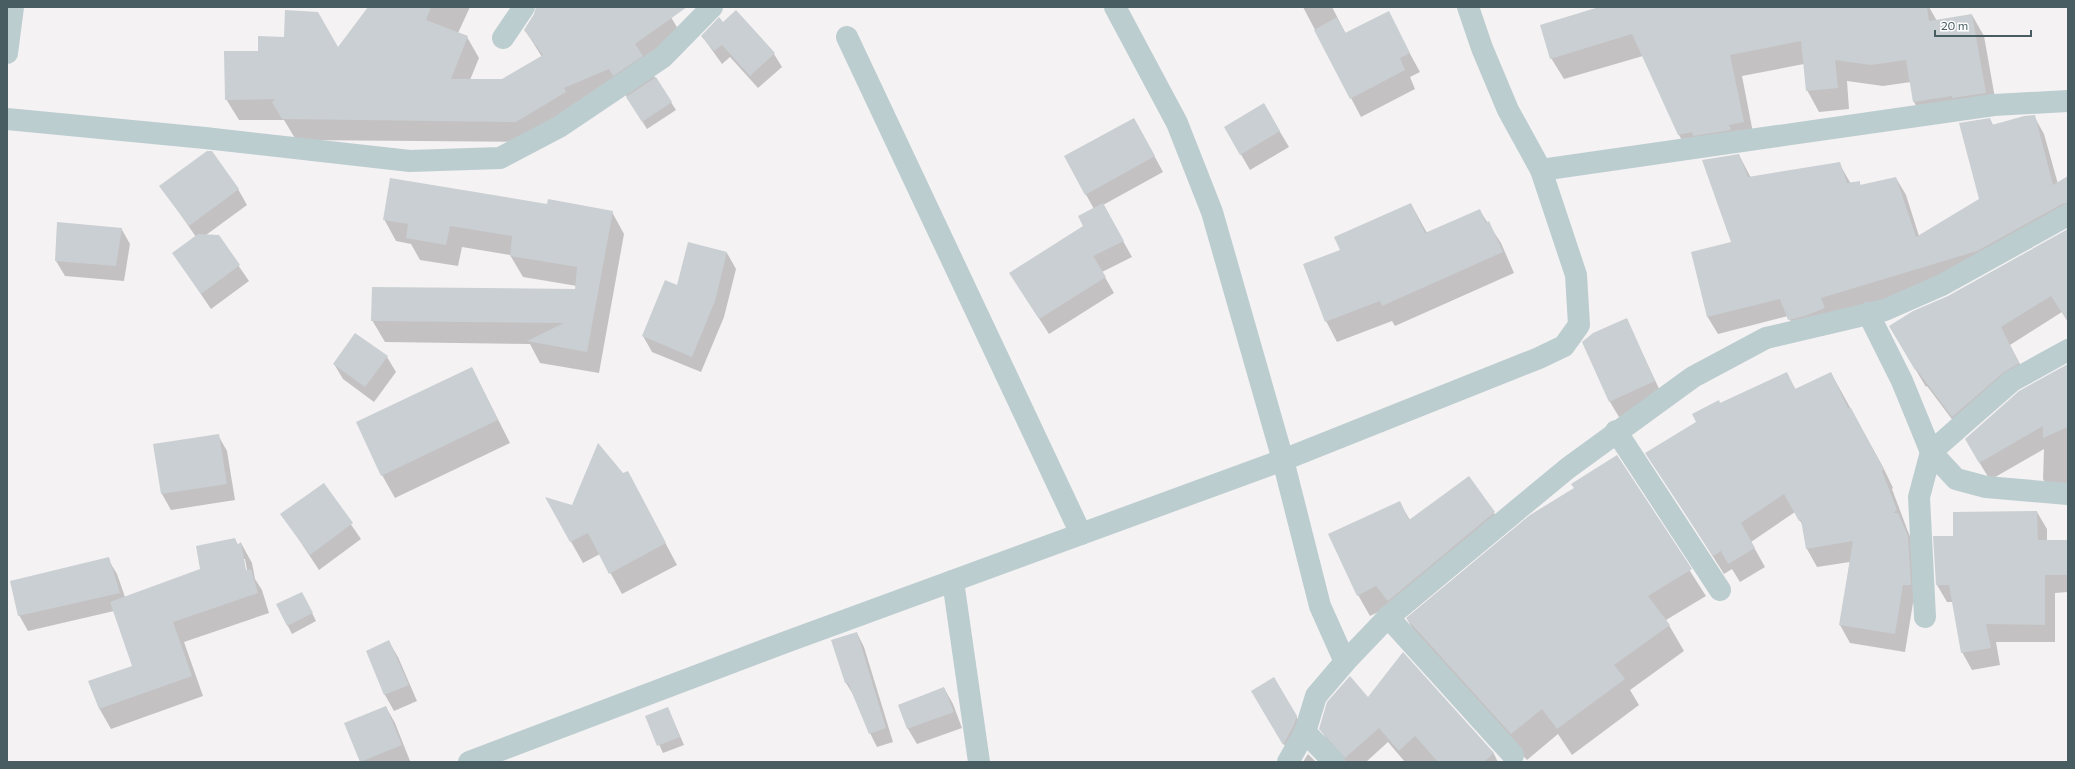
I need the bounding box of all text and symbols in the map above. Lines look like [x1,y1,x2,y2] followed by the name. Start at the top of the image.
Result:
[1935,12,2031,38] scale bar
[1941,18,1968,32] text: 20 m

